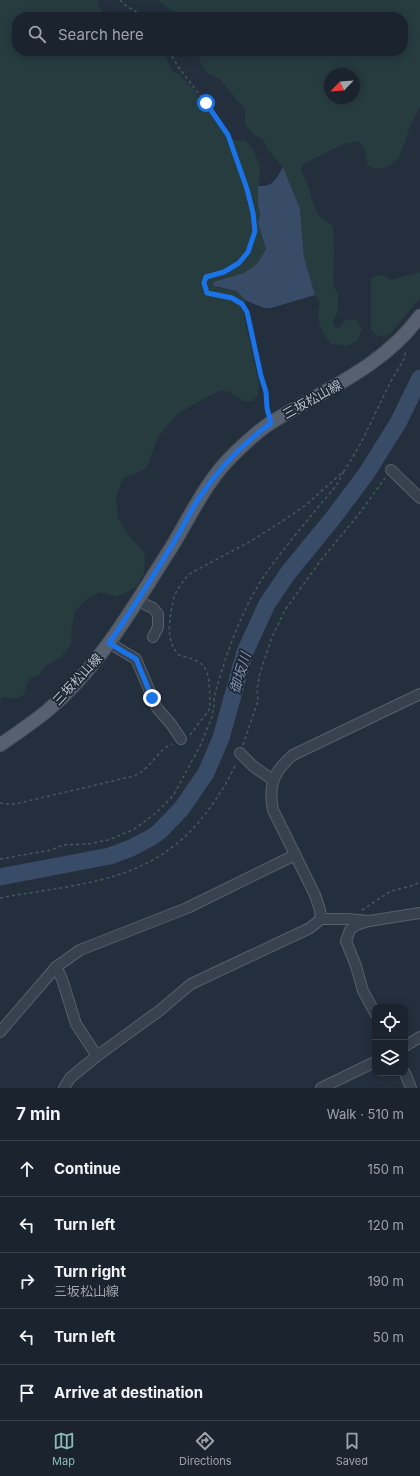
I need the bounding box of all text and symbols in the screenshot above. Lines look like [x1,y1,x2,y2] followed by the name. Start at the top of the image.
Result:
[12,12,408,56] search box
[26,23,48,45] icon: search
[58,25,144,44] text: Search here
[324,68,360,104] north arrow
[197,94,215,112] route start
[280,376,344,422] street label: 三坂松山線
[225,648,254,695] water label: 御坂川
[49,650,105,708] street label: 三坂松山線
[143,689,161,707] route end
[372,1004,408,1076] map controls
[372,1004,408,1040] button: locate
[372,1040,408,1076] button: layers
[16,1104,61,1124] text: 7 min
[327,1106,404,1122] text: Walk · 510 m
[16,1158,38,1180] icon: ahead
[54,1159,121,1178] text: Continue
[368,1161,404,1177] text: 150 m
[16,1214,38,1236] icon: left
[54,1215,115,1234] text: Turn left
[368,1217,404,1233] text: 120 m
[54,1262,126,1281] text: Turn right
[16,1270,38,1292] icon: right
[367,1273,404,1289] text: 190 m
[54,1283,119,1299] text: 三坂松山線
[16,1326,38,1348] icon: left
[54,1327,115,1346] text: Turn left
[373,1329,404,1345] text: 50 m
[16,1382,38,1404] icon: arrive
[54,1383,203,1402] text: Arrive at destination
[52,1430,75,1468] tab: Map
[179,1430,232,1468] tab: Directions
[336,1430,368,1468] tab: Saved

